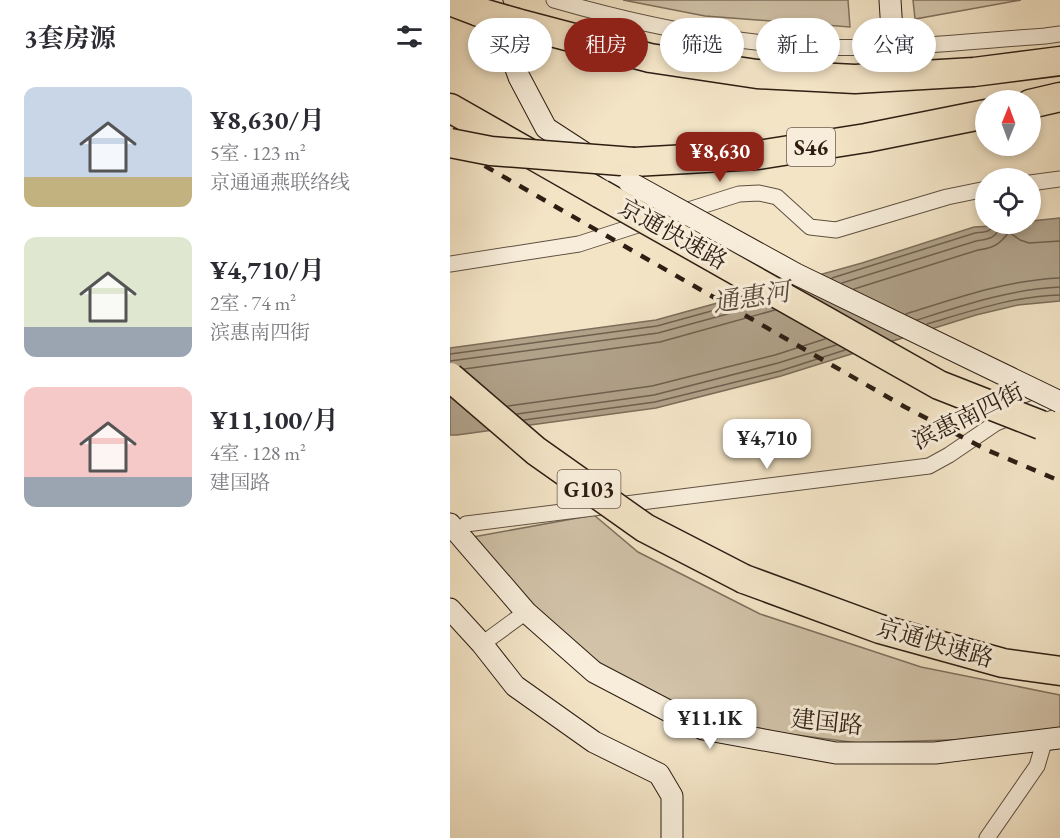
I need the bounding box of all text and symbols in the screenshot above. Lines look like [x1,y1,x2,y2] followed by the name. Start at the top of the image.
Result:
[468,18,552,72] chip: 买房
[564,18,648,72] chip: 租房
[660,18,744,72] chip: 筛选
[756,18,840,72] chip: 新上
[852,18,936,72] chip: 公寓
[393,20,426,53] icon: filters
[24,21,116,55] text: 3套房源
[975,90,1041,156] north arrow
[975,90,1041,234] map controls
[210,103,325,137] text: ¥8,630/月
[72,111,144,183] icon: home
[787,128,835,166] road number: S46
[671,132,769,183] pin: ¥8,630
[690,138,750,164] text: ¥8,630
[210,140,306,166] text: 5室 · 123 m²
[975,168,1041,234] button: locate
[210,169,350,195] text: 京通通燕联络线
[613,191,733,276] street label: 京通快速路
[210,253,325,287] text: ¥4,710/月
[72,261,144,333] icon: home
[710,273,796,320] water label: 通惠河
[210,290,296,316] text: 2室 · 74 m²
[210,319,310,345] text: 滨惠南四街
[907,375,1029,456] street label: 滨惠南四街
[210,403,339,437] text: ¥11,100/月
[72,411,144,483] icon: home
[718,419,816,470] pin: ¥4,710
[737,425,797,451] text: ¥4,710
[210,440,306,466] text: 4室 · 128 m²
[210,469,270,495] text: 建国路
[558,470,620,508] road number: G103
[873,611,997,674] street label: 京通快速路
[661,699,759,750] pin: ¥11.1K
[790,702,864,741] street label: 建国路
[678,705,743,731] text: ¥11.1K

